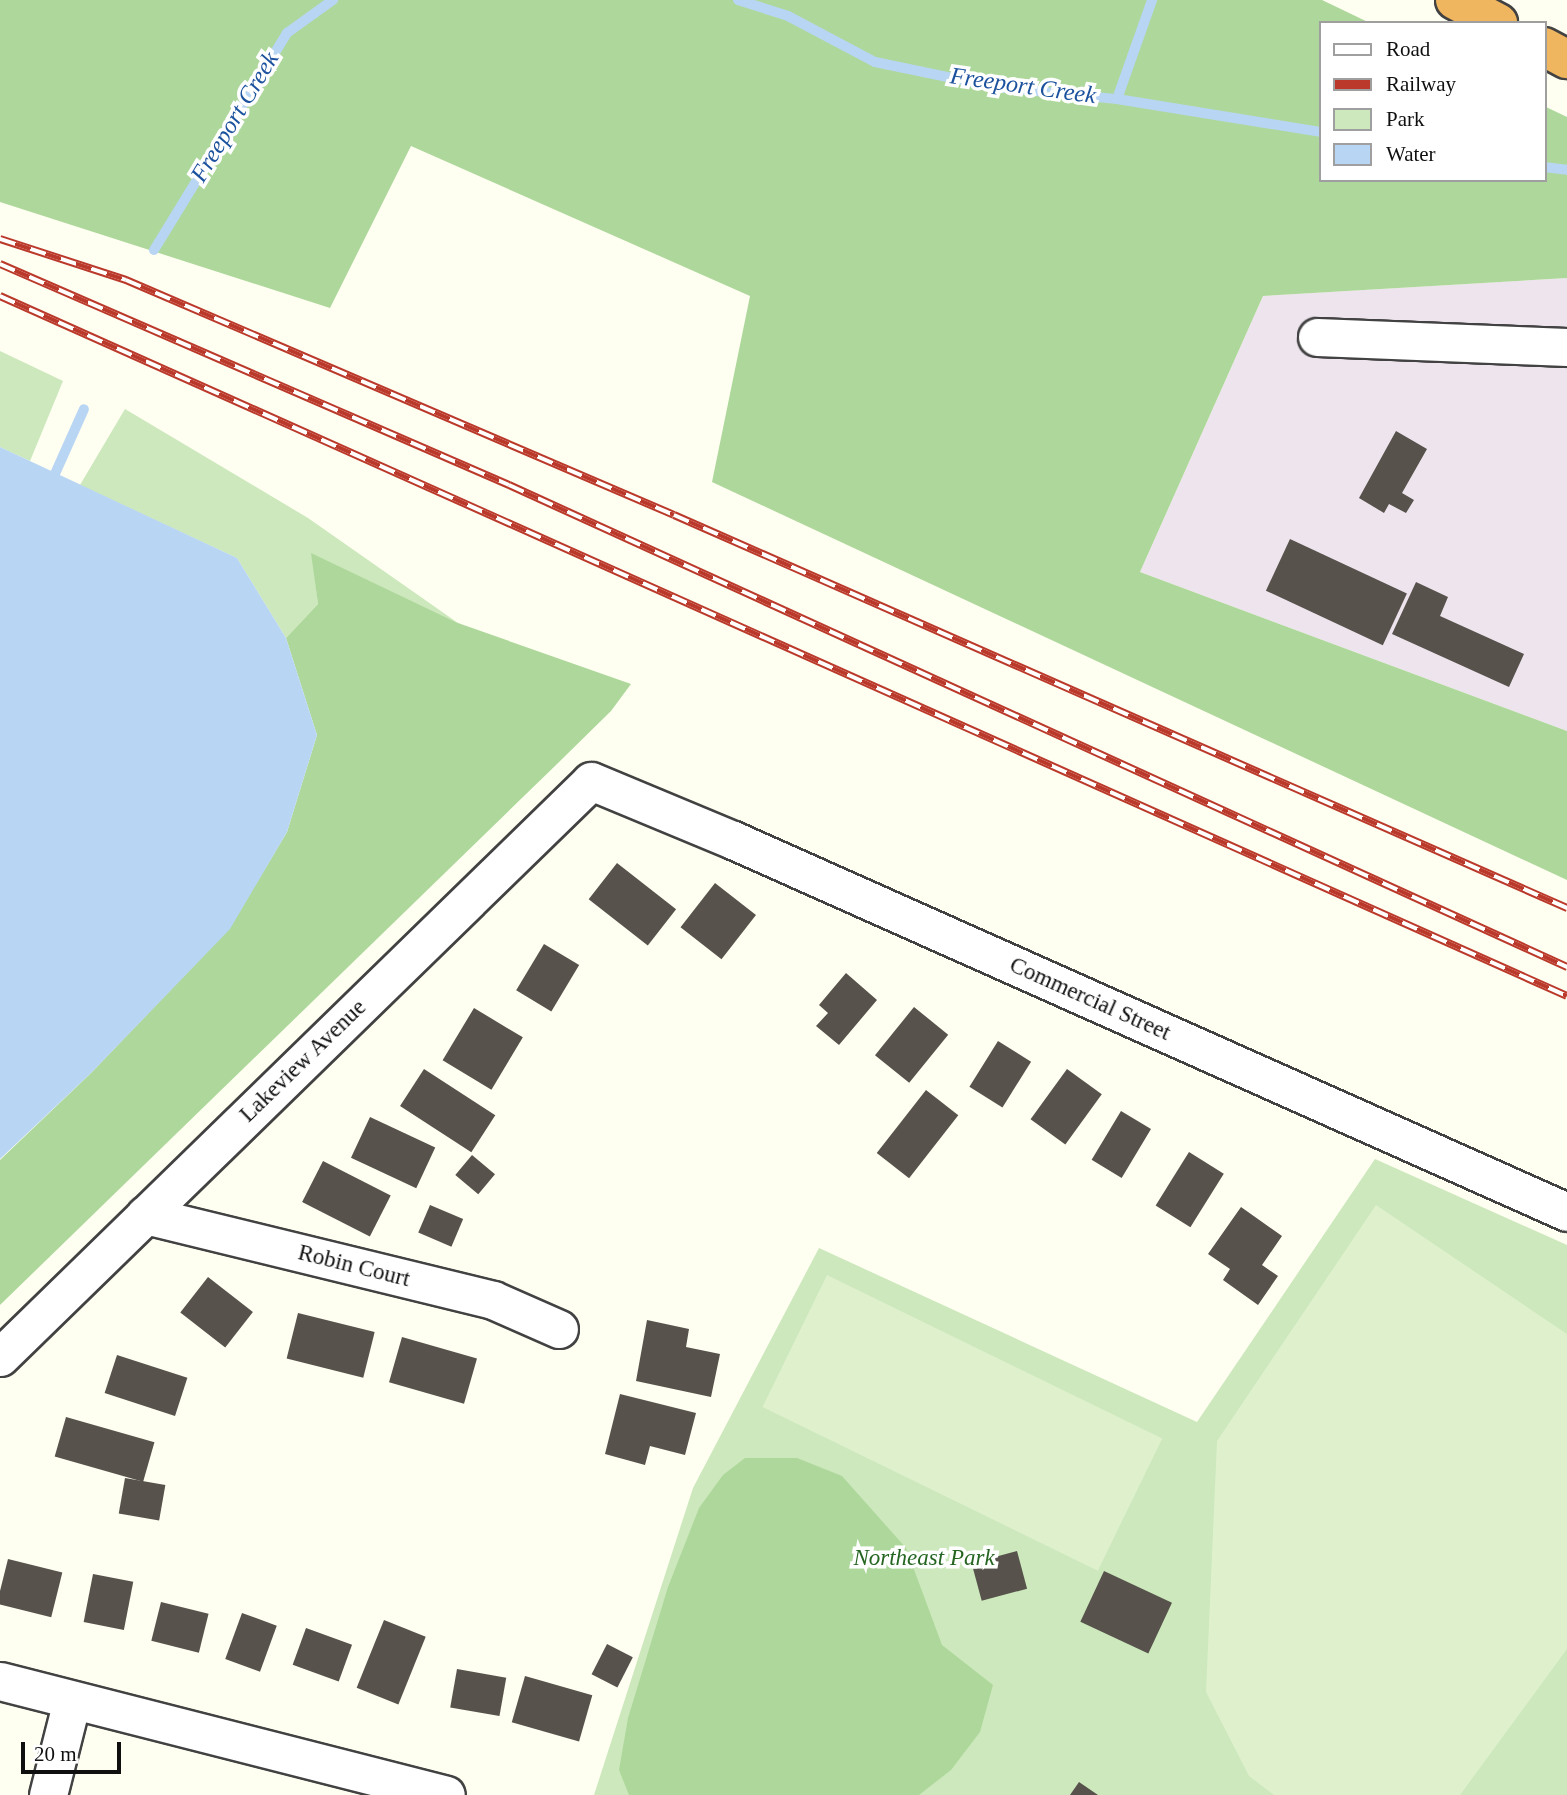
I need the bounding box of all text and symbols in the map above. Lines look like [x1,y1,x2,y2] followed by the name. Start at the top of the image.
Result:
[1318,21,1546,182] legend
[1386,37,1430,61] text: Road
[185,47,285,187] water label: Freeport Creek
[948,62,1098,110] water label: Freeport Creek
[1386,72,1456,96] text: Railway
[1386,107,1425,131] text: Park
[1386,142,1436,166] text: Water
[1005,951,1175,1047] street label: Commercial Street
[234,993,372,1129] street label: Lakeview Avenue
[295,1239,413,1293] street label: Robin Court
[853,1544,995,1572] park label: Northeast Park
[24,1728,124,1772] scale bar
[34,1742,77,1766] text: 20 m

